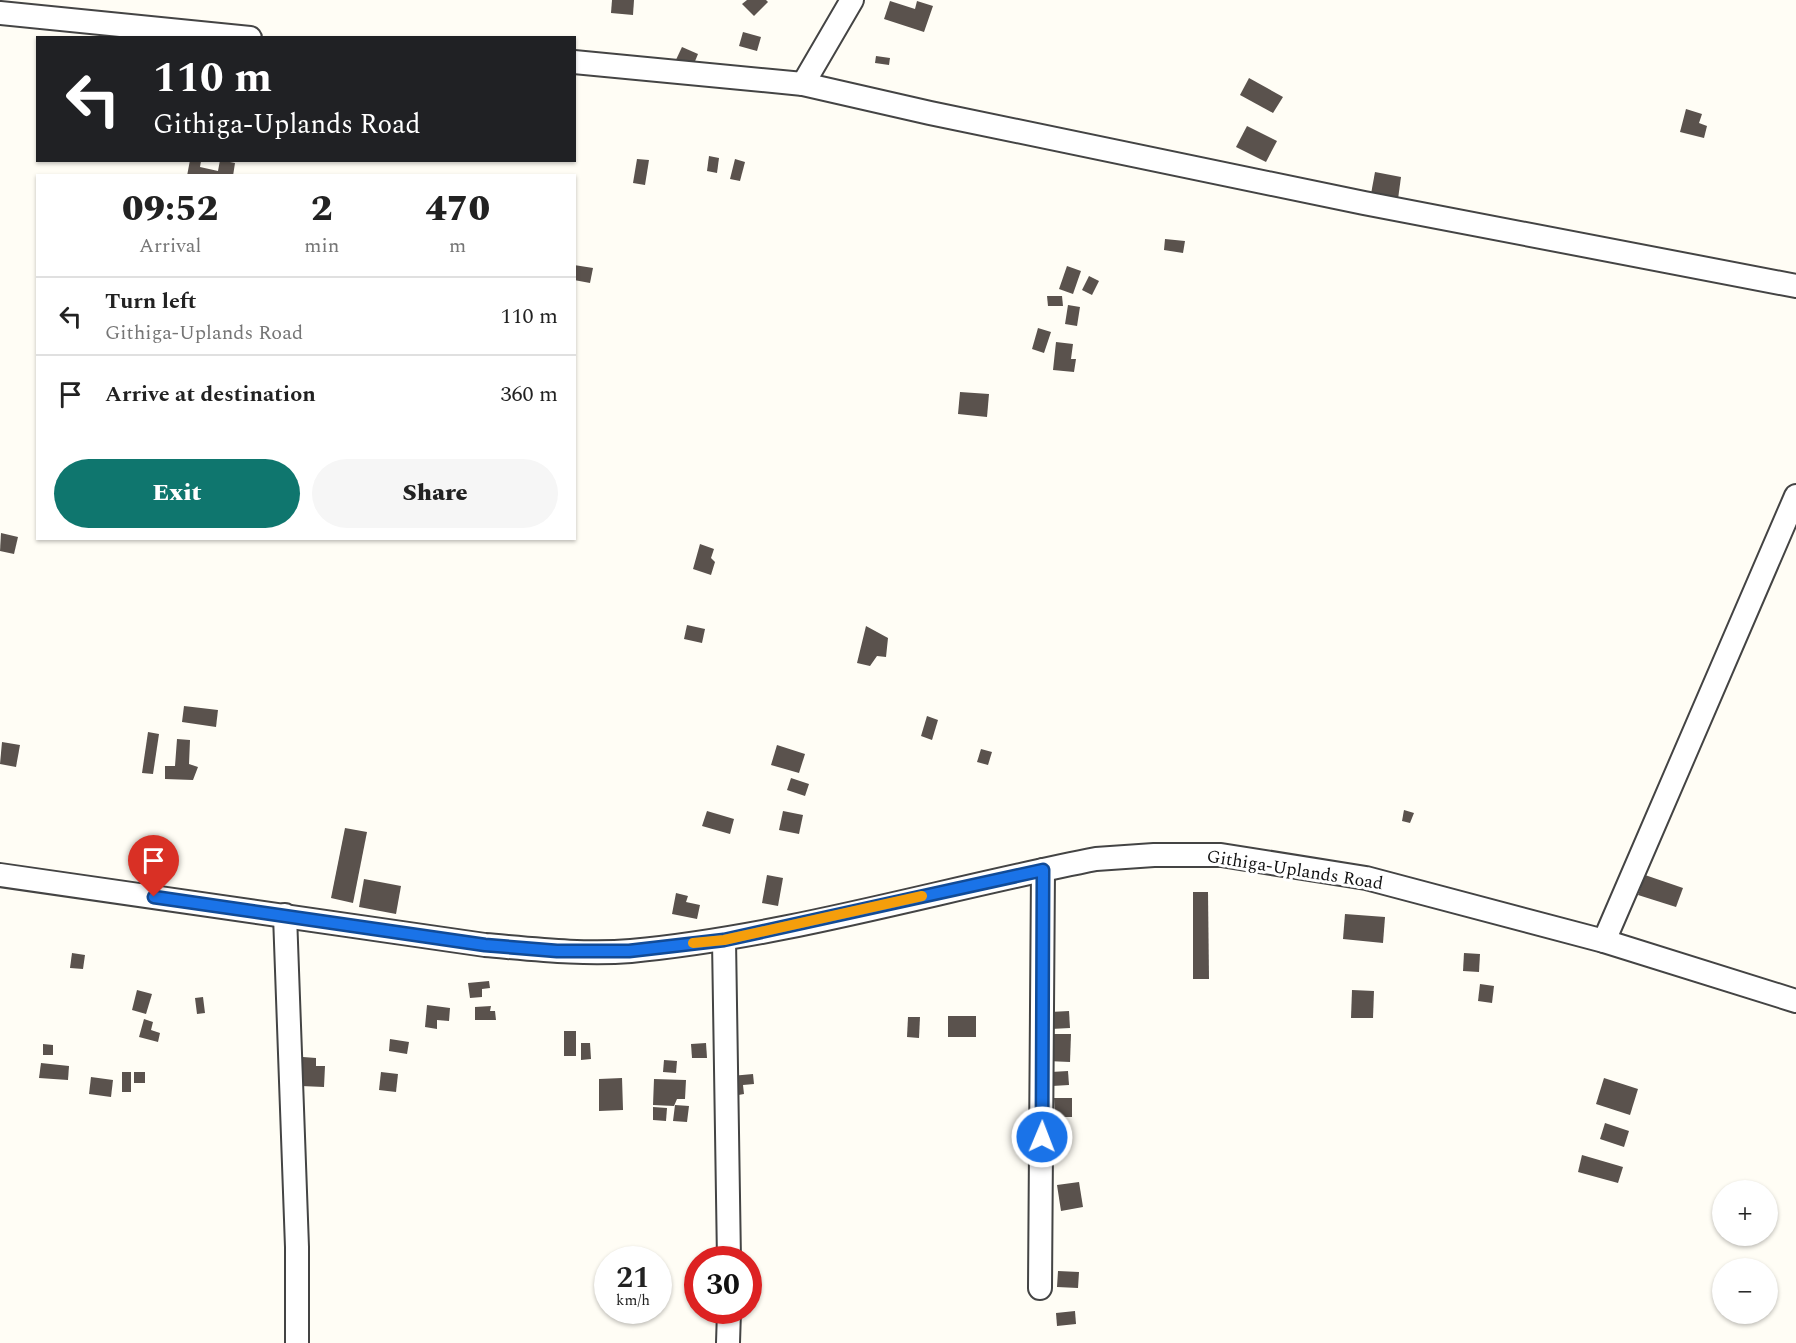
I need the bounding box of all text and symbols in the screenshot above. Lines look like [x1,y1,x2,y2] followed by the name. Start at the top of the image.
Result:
[153,47,272,110] text: 110 m
[54,60,132,138] icon: left
[153,104,421,146] text: Githiga-Uplands Road
[122,182,218,237] text: 09:52
[311,182,333,237] text: 2
[425,182,490,237] text: 470
[139,231,201,261] text: Arrival
[304,231,339,261] text: min
[449,231,466,261] text: m
[105,285,197,318] text: Turn left
[54,300,87,333] icon: left
[501,300,558,333] text: 110 m
[105,318,303,348] text: Githiga-Uplands Road
[54,378,87,411] icon: arrive
[105,378,316,411] text: Arrive at destination
[501,378,558,411] text: 360 m
[54,459,300,528] button: Exit
[312,459,558,528] button: Share
[128,835,179,897] pin
[1205,843,1385,897] street label: Githiga-Uplands Road
[137,844,170,877] icon: arrive
[1010,1105,1074,1169] position arrow
[1712,1180,1778,1324] map controls
[1712,1180,1778,1246] button: +
[684,1246,762,1324] speed limit sign: 30
[616,1255,650,1301] text: 21
[1712,1258,1778,1324] button: −
[616,1289,650,1312] text: km/h

